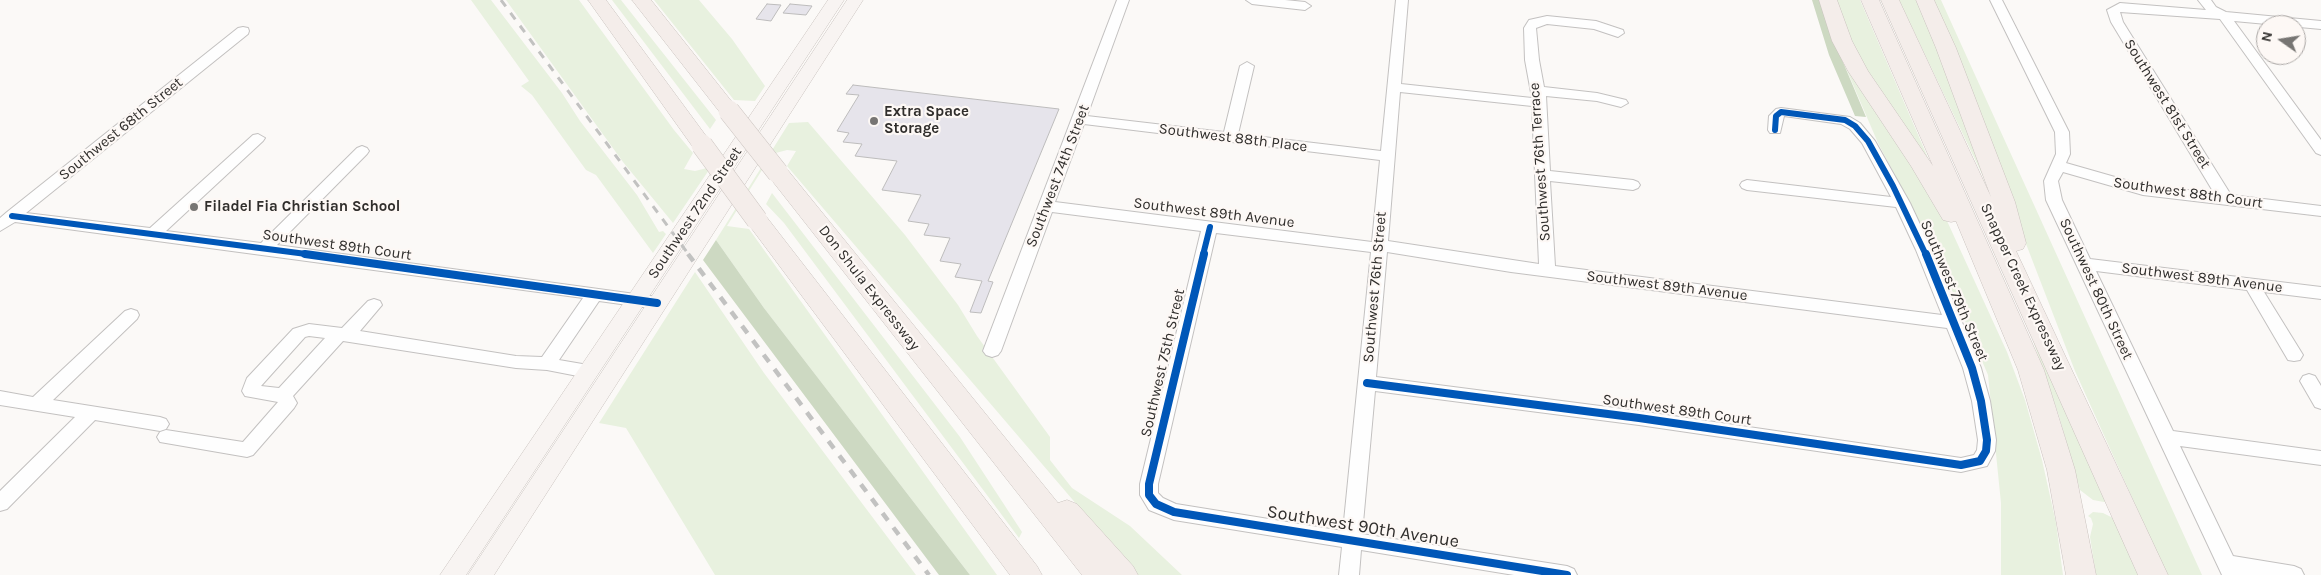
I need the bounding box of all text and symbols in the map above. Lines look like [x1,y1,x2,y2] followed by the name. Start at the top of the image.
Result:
[2256,15,2306,65] north arrow
[2257,30,2276,44] text: N
[2120,36,2214,172] street label: Southwest 81st Street
[56,74,186,184] street label: Southwest 68th Street
[1525,82,1555,242] street label: Southwest 76th Terrace
[1022,102,1094,250] street label: Southwest 74th Street
[884,103,969,138] place label: Extra Space Storage
[868,115,880,127] marker: Extra Space Storage
[1158,120,1308,156] street label: Southwest 88th Place
[644,144,746,282] street label: Southwest 72nd Street
[2112,174,2264,212] street label: Southwest 88th Court
[1132,194,1296,232] street label: Southwest 89th Avenue
[204,198,400,216] place label: Filadel Fia Christian School
[1976,200,2070,374] street label: Snapper Creek Expressway
[188,201,200,213] marker: Filadel Fia Christian School
[1359,211,1391,363] street label: Southwest 76th Street
[2055,215,2137,363] street label: Southwest 80th Street
[1916,218,1992,364] street label: Southwest 79th Street
[815,222,923,354] street label: Don Shula Expressway
[261,226,413,264] street label: Southwest 89th Court
[2120,259,2284,297] street label: Southwest 89th Avenue
[1585,267,1749,305] street label: Southwest 89th Avenue
[1137,287,1189,439] street label: Southwest 75th Street
[1601,391,1753,429] street label: Southwest 89th Court
[1265,501,1461,553] street label: Southwest 90th Avenue

